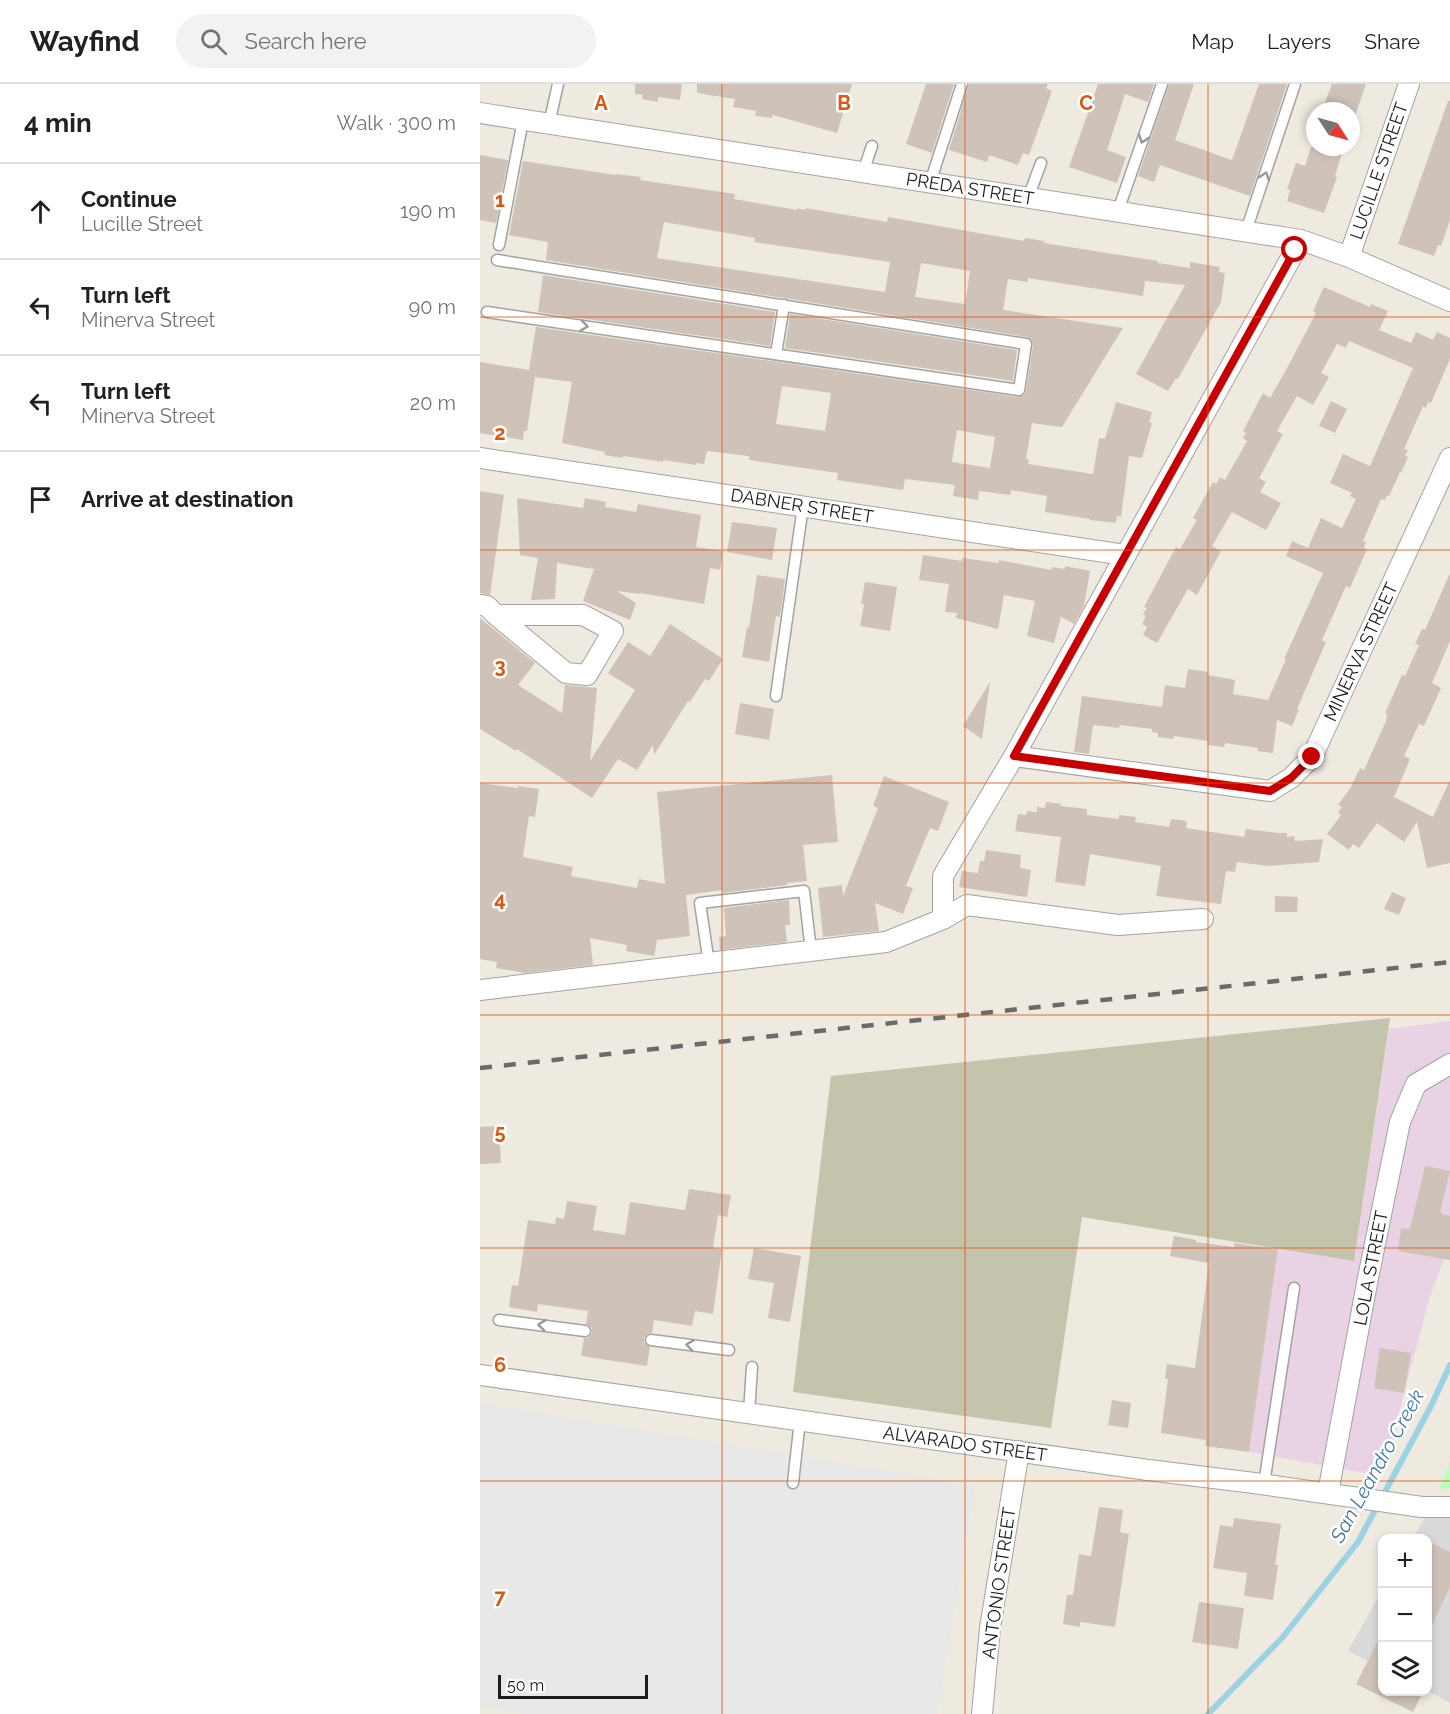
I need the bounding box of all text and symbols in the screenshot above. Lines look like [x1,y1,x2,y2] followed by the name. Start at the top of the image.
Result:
[176,14,596,68] search box
[30,25,140,58] text: Wayfind
[197,25,230,58] icon: search
[245,28,367,54] text: Search here
[1191,29,1234,54] text: Map
[1267,29,1331,54] text: Layers
[1364,29,1420,54] text: Share
[594,91,608,115] text: A
[837,91,851,115] text: B
[1079,91,1093,115] text: C
[1345,100,1412,242] street label: LUCILLE STREET
[1306,102,1360,156] north arrow
[24,108,92,138] text: 4 min
[337,111,456,135] text: Walk · 300 m
[1138,133,1150,144] one-way arrow
[905,168,1035,209] street label: PREDA STREET
[1257,171,1270,182] one-way arrow
[81,186,177,212] text: Continue
[495,188,505,212] text: 1
[24,195,57,228] icon: ahead
[400,199,456,223] text: 190 m
[81,212,203,236] text: Lucille Street
[1281,236,1307,262] route start
[81,282,171,308] text: Turn left
[24,291,57,324] icon: left
[409,295,456,319] text: 90 m
[81,308,215,332] text: Minerva Street
[579,320,589,332] one-way arrow
[81,378,171,404] text: Turn left
[24,387,57,420] icon: left
[410,391,456,415] text: 20 m
[81,404,215,428] text: Minerva Street
[494,421,506,445] text: 2
[24,483,57,516] icon: arrive
[729,484,875,527] street label: DABNER STREET
[81,486,294,512] text: Arrive at destination
[1319,579,1402,724] street label: MINERVA STREET
[494,654,506,678] text: 3
[1298,743,1324,769] route end
[494,887,506,911] text: 4
[494,1120,506,1144] text: 5
[1349,1209,1392,1327] street label: LOLA STREET
[537,1320,547,1332] one-way arrow
[685,1339,695,1352] one-way arrow
[494,1353,506,1377] text: 6
[1325,1385,1429,1548] water label: San Leandro Creek
[882,1422,1049,1465] street label: ALVARADO STREET
[977,1506,1020,1660] street label: ANTONIO STREET
[1378,1534,1432,1696] map controls
[1378,1534,1432,1588] button: +
[494,1585,506,1609] text: 7
[1378,1588,1432,1642] button: −
[1378,1642,1432,1696] button: layers
[498,1672,648,1700] scale bar
[507,1676,544,1695] text: 50 m

